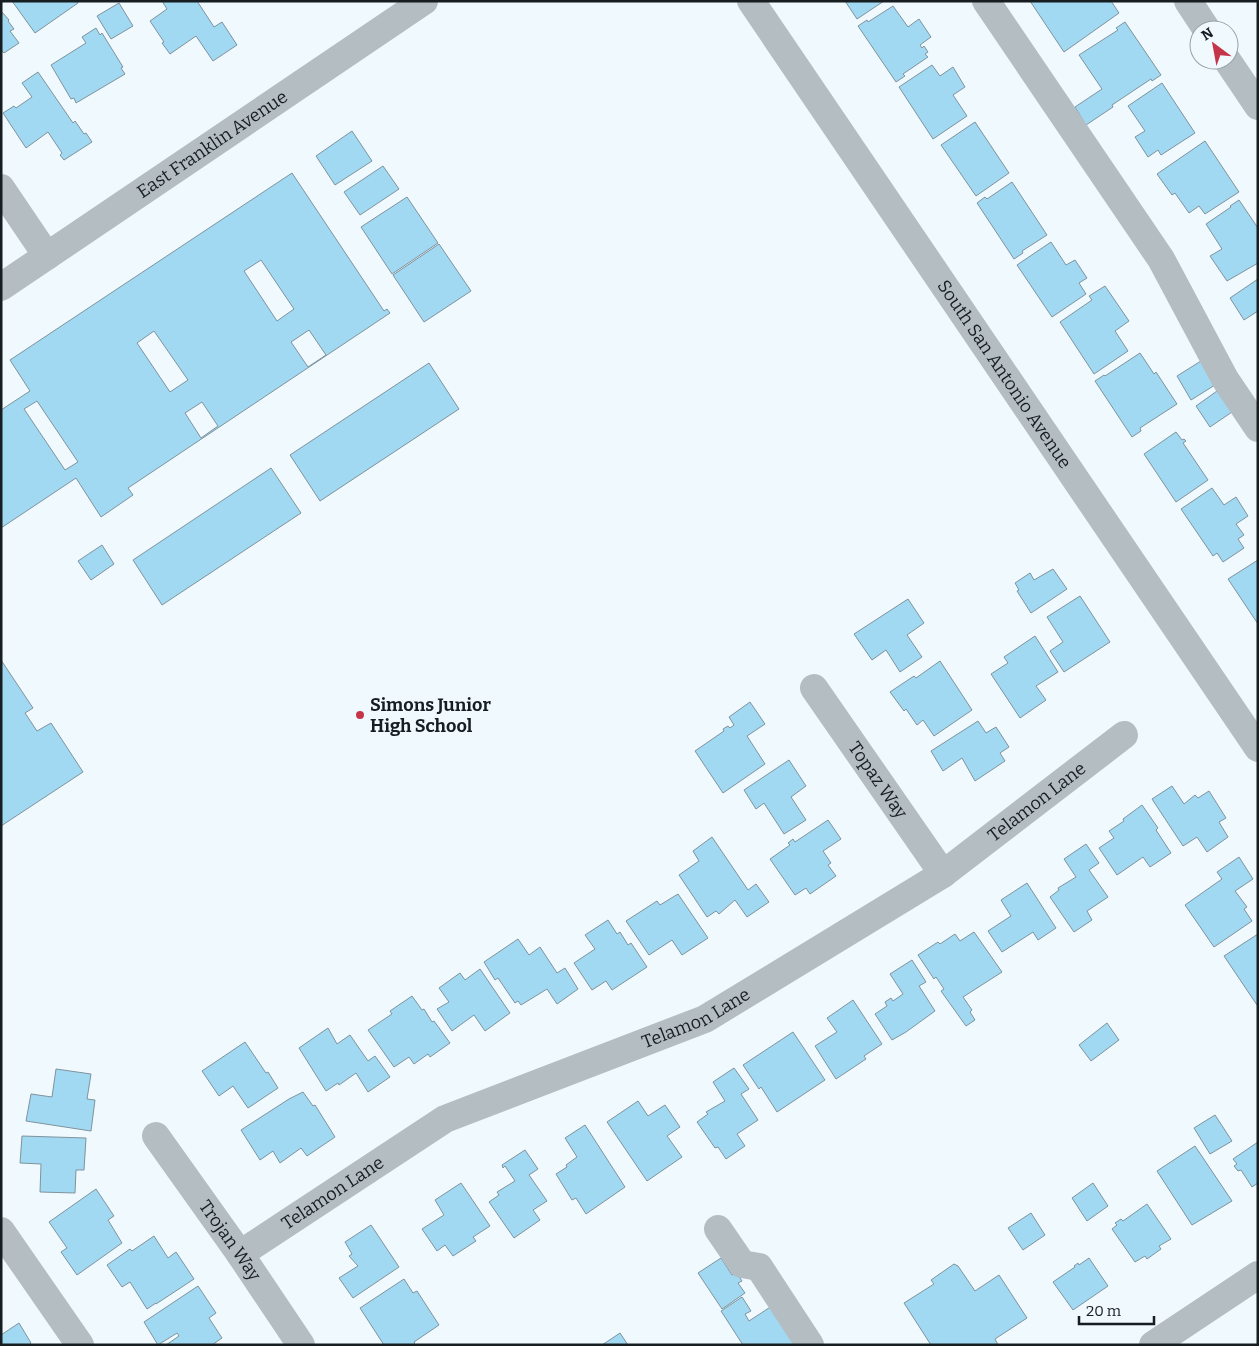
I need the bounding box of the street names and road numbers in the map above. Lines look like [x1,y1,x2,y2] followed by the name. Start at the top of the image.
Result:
[133,86,292,203] street label: East Franklin Avenue
[933,276,1076,473] street label: South San Antonio Avenue
[844,737,912,823] street label: Topaz Way
[983,757,1090,847] street label: Telamon Lane
[639,983,754,1053] street label: Telamon Lane
[277,1151,388,1235] street label: Telamon Lane
[194,1196,266,1285] street label: Trojan Way

